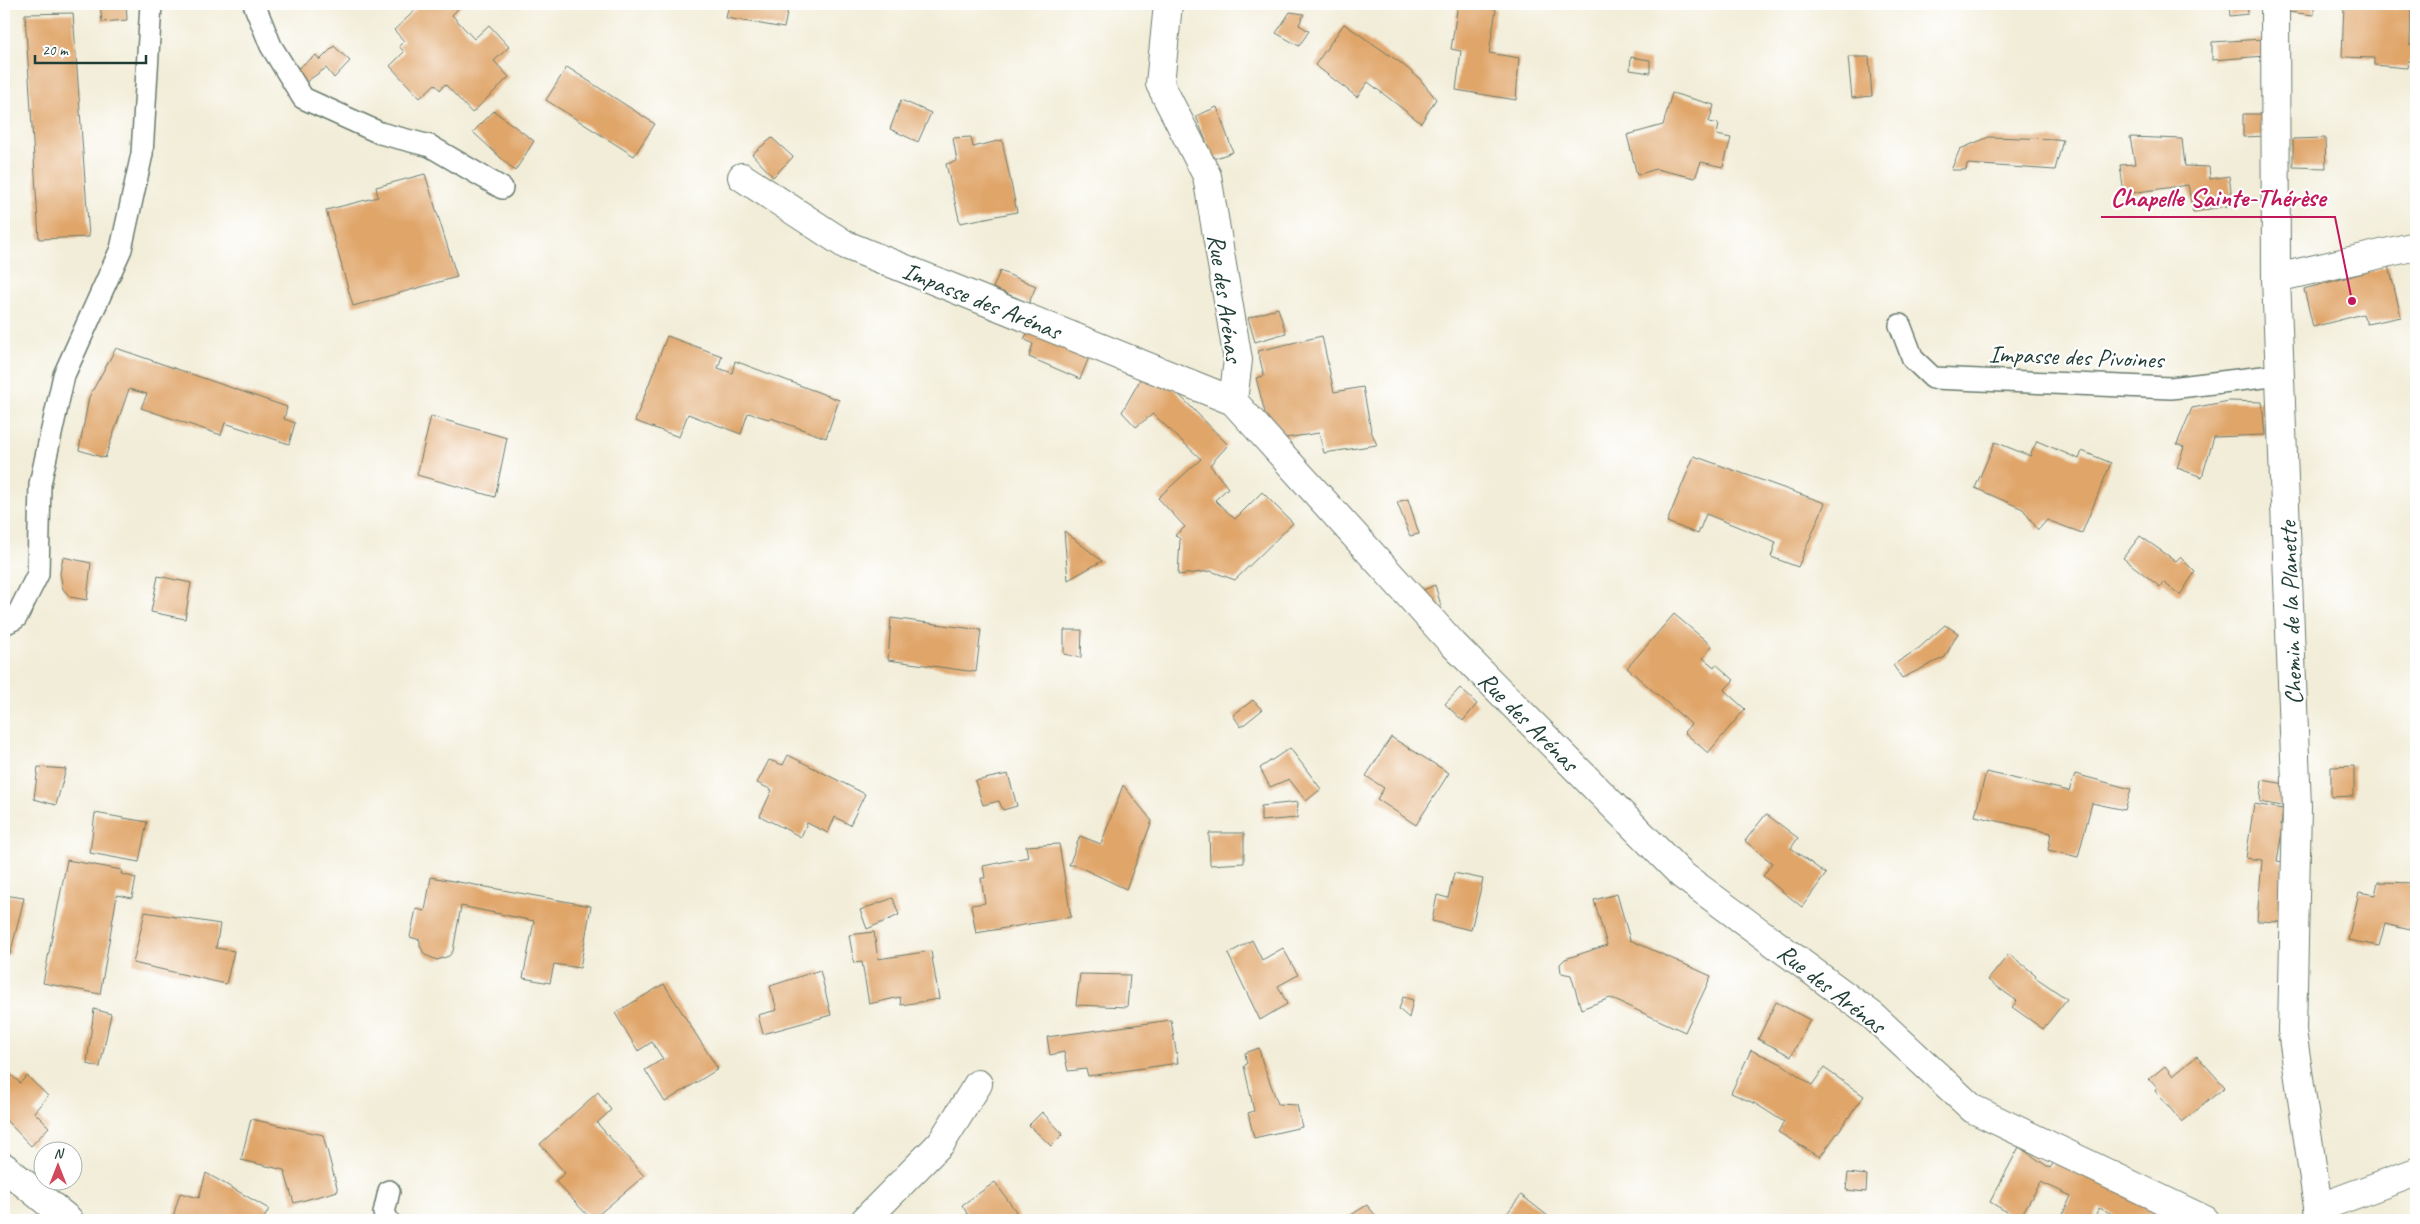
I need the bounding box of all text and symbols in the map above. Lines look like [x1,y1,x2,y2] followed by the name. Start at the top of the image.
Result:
[35,32,146,64] scale bar
[42,41,69,60] text: 20 m
[2101,176,2335,217] callout: Chapelle Sainte-Thérèse
[2111,181,2328,214] text: Chapelle Sainte-Thérèse
[1200,232,1250,367] street label: Rue des Arénas
[898,255,1068,348] street label: Impasse des Arénas
[1988,338,2166,376] street label: Impasse des Pivoines
[2272,519,2310,705] street label: Chemin de la Planette
[1471,665,1587,780] street label: Rue des Arénas
[1771,936,1894,1043] street label: Rue des Arénas
[32,1142,82,1192] north arrow
[54,1145,65,1162] text: N

